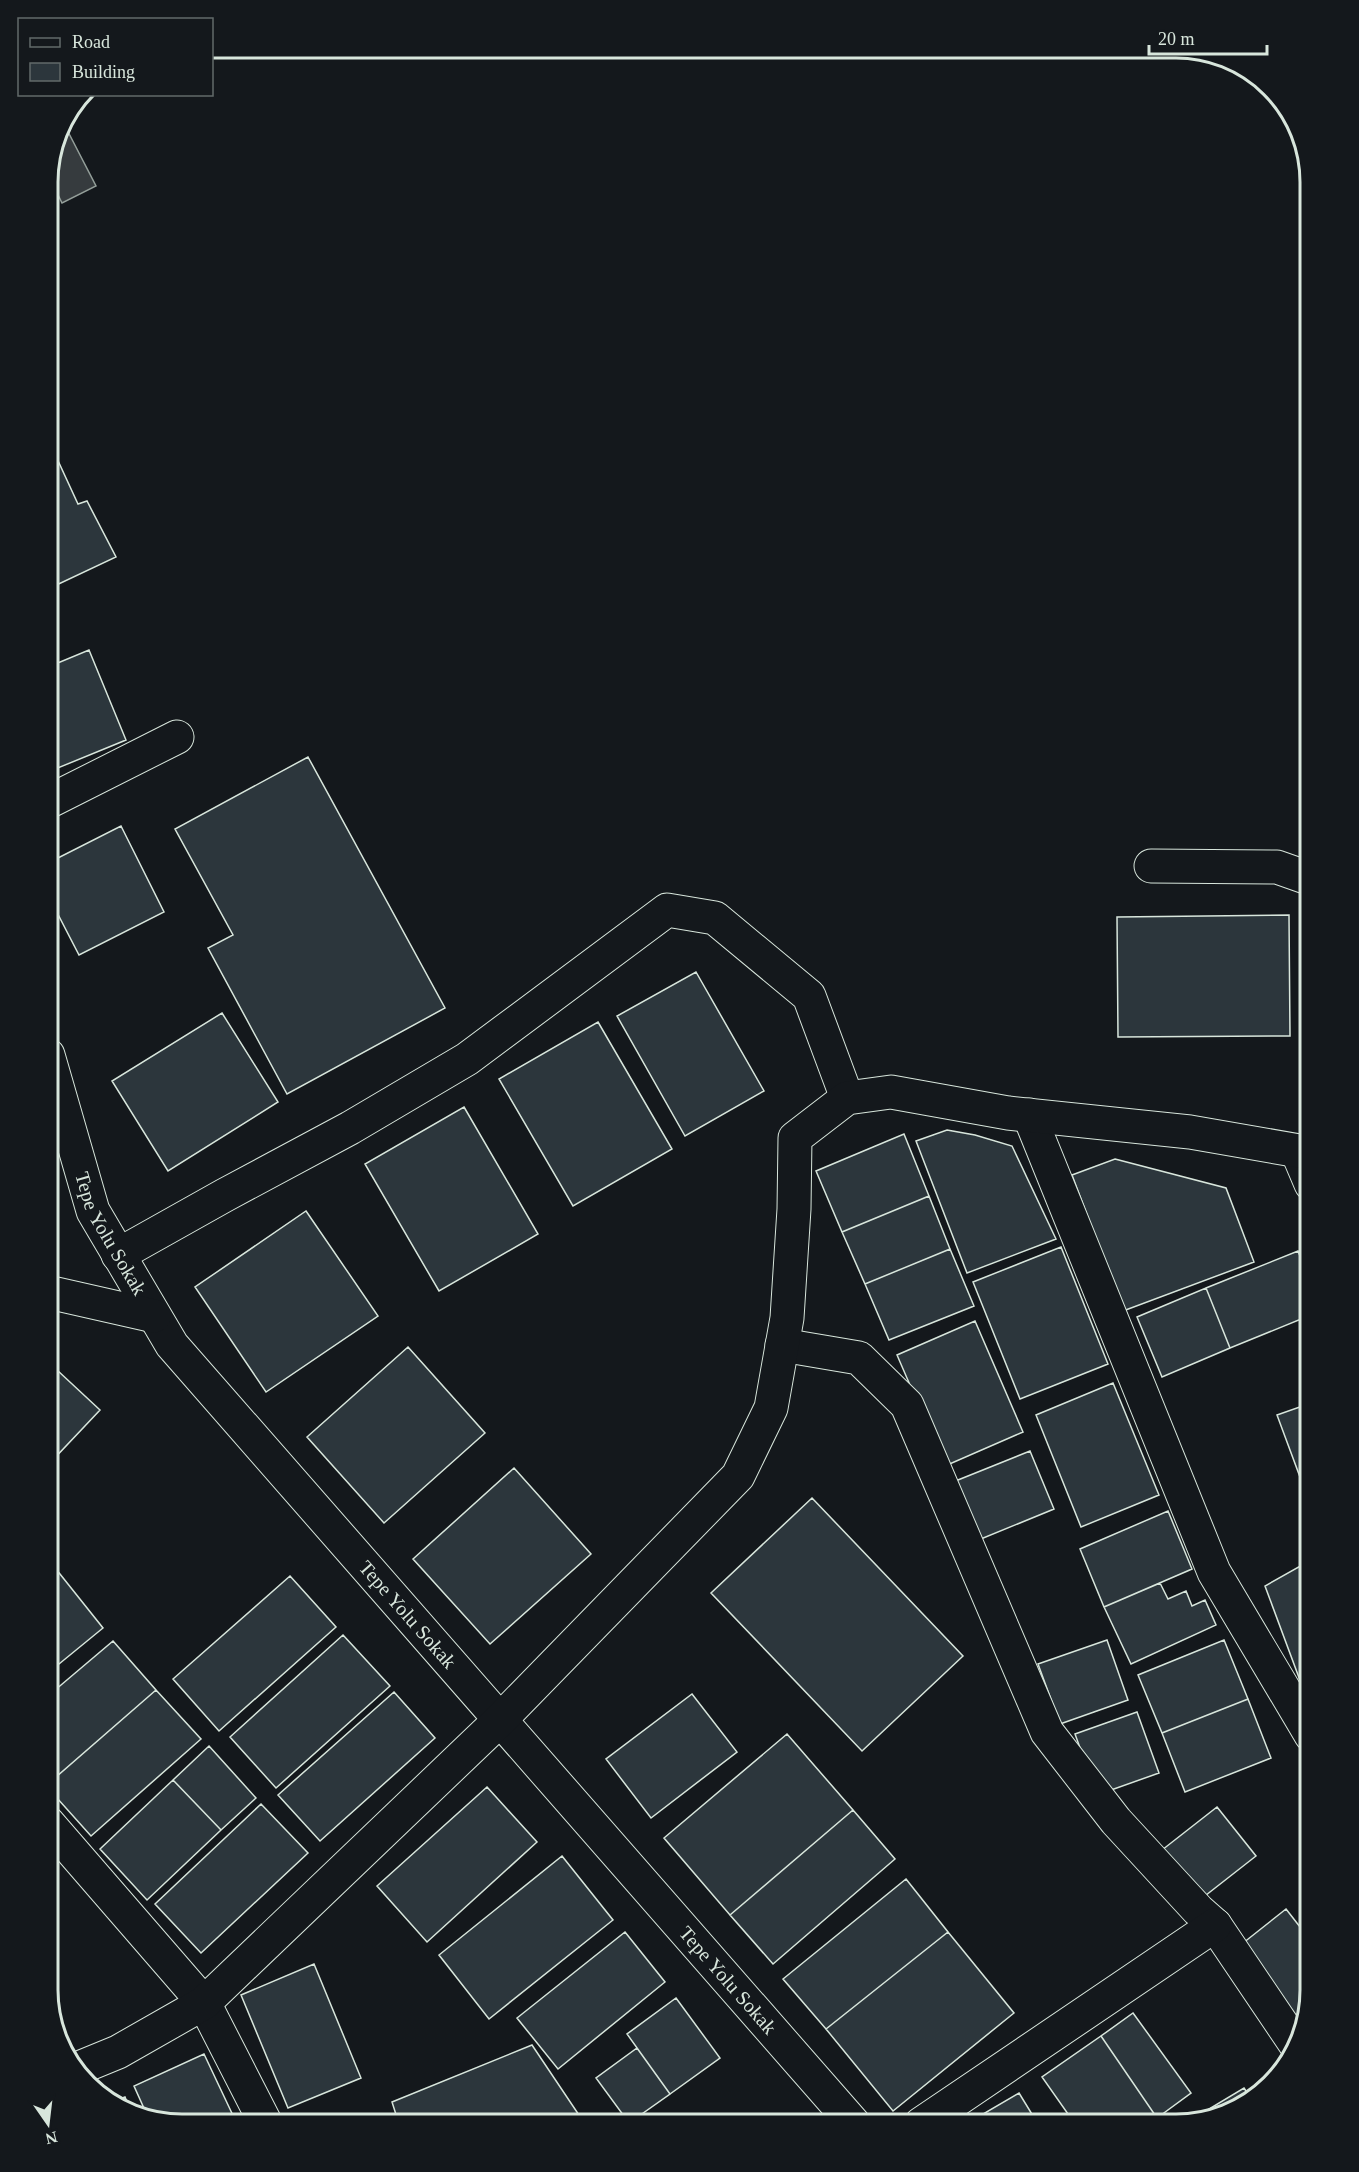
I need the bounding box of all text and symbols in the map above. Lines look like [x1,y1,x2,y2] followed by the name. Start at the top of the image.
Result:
[18,18,213,96] legend
[1149,18,1268,56] scale bar
[1158,29,1195,49] text: 20 m
[72,32,110,52] text: Road
[72,62,135,82] text: Building
[71,1169,151,1299] street label: Tepe Yolu Sokak
[355,1556,461,1673] street label: Tepe Yolu Sokak
[675,1922,781,2038] street label: Tepe Yolu Sokak
[18,2094,78,2154] north arrow
[43,2128,59,2148] text: N

